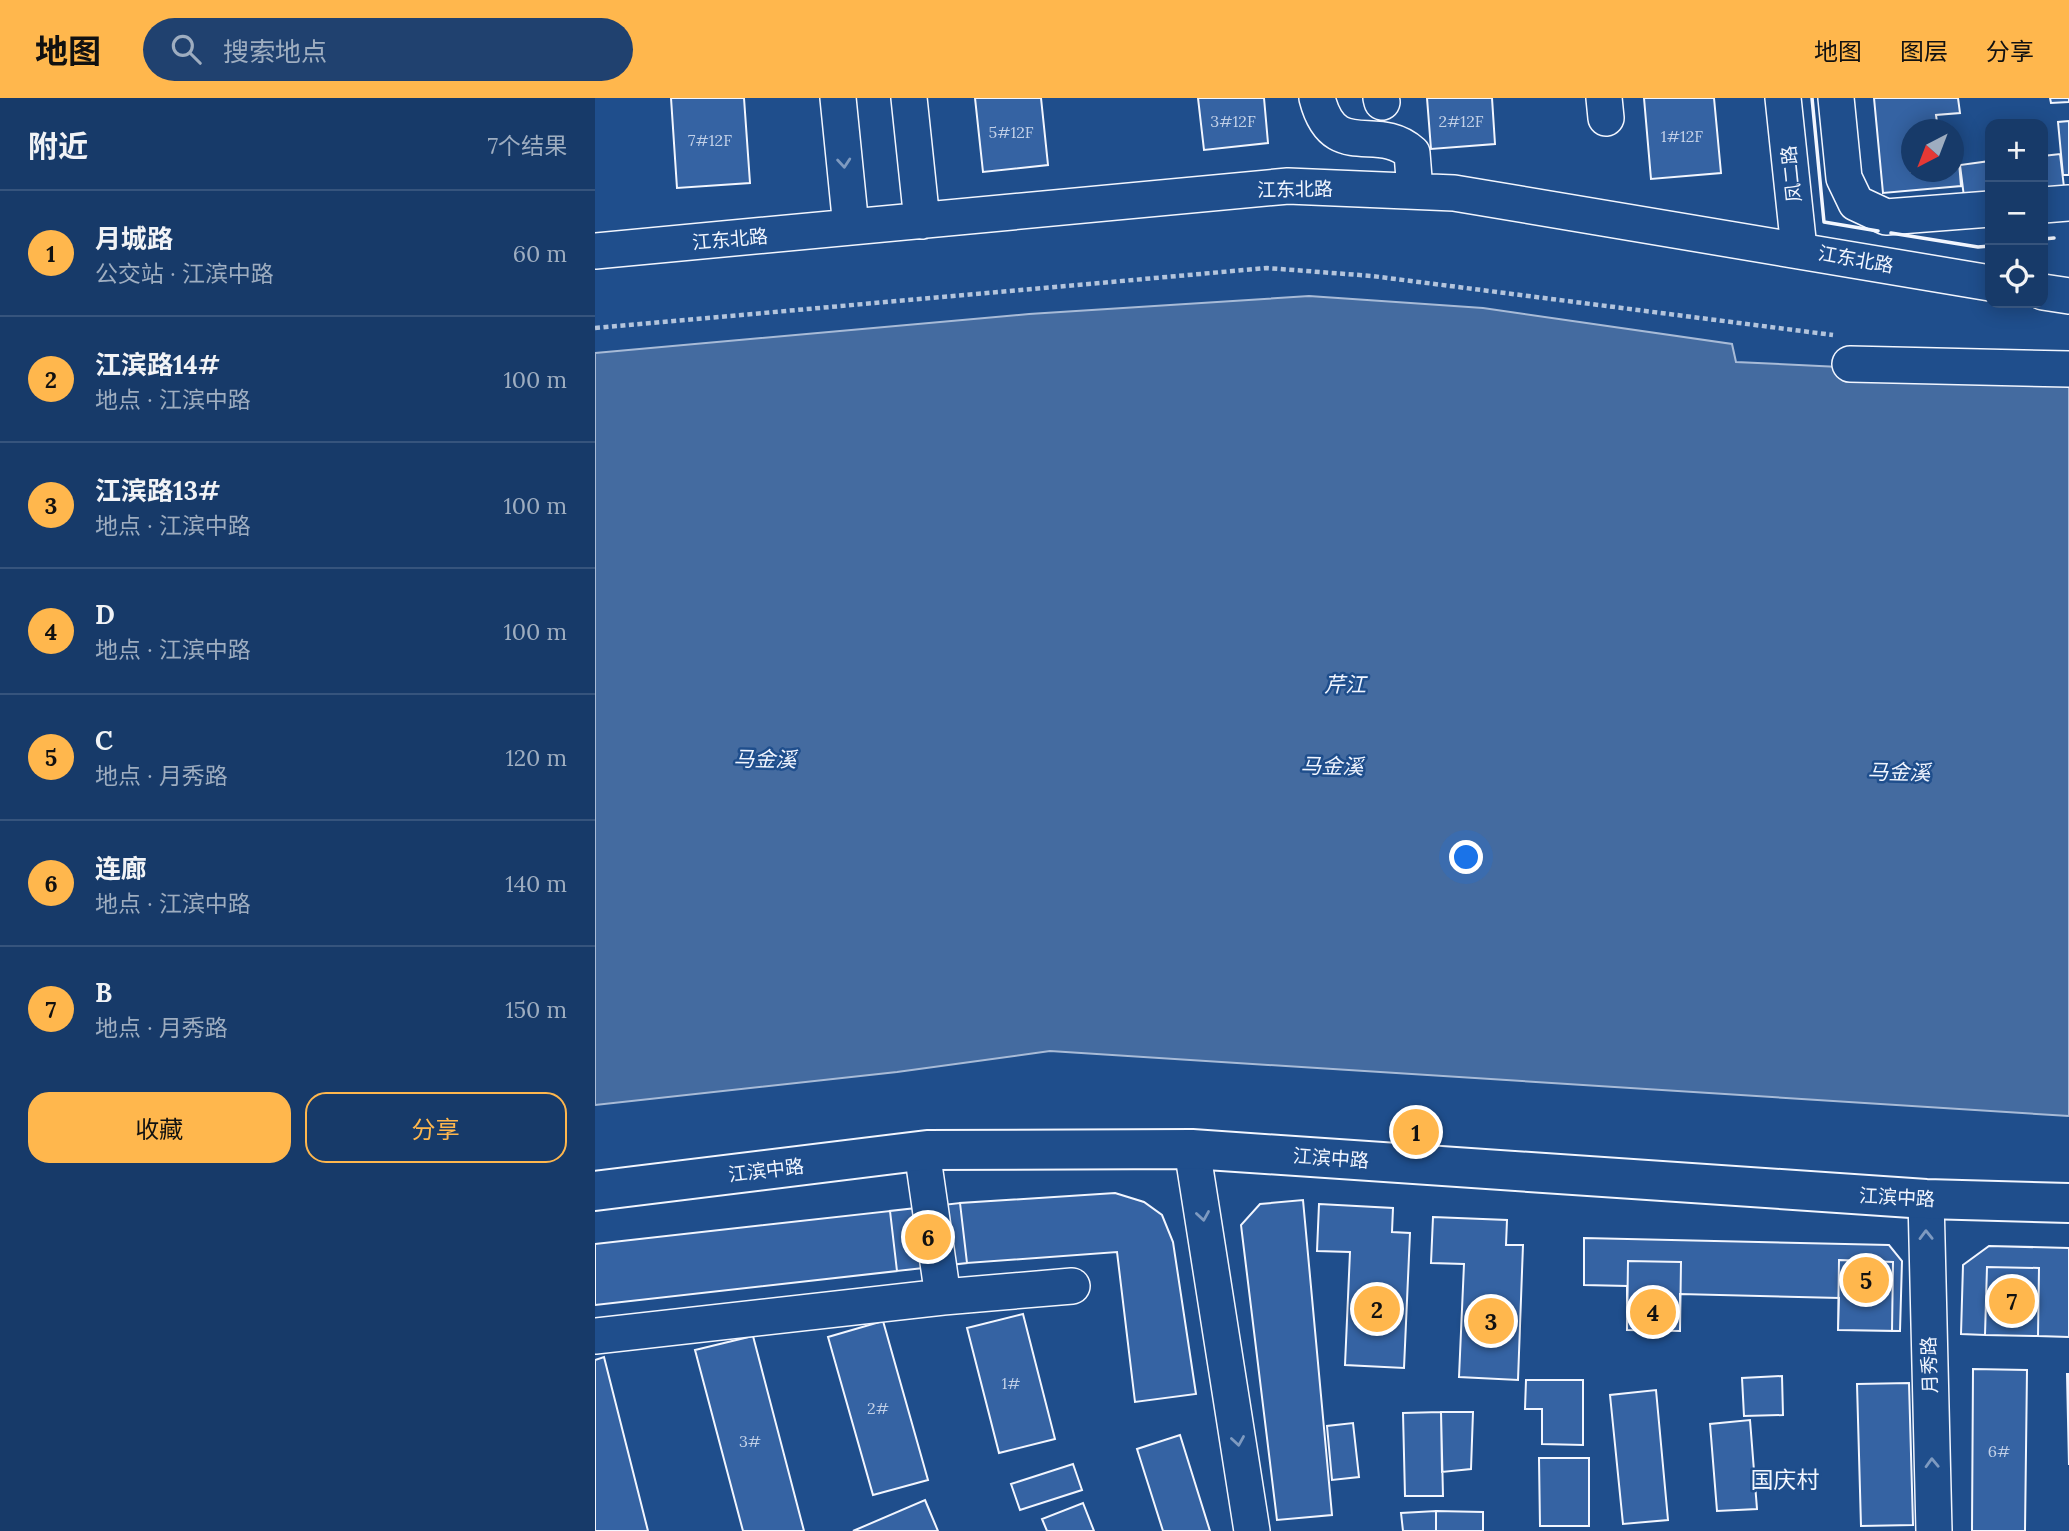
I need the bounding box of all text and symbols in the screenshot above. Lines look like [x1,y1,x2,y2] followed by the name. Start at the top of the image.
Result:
[143,18,633,81] search box
[35,30,101,72] text: 地图
[167,30,205,68] icon: search
[223,35,327,68] text: 搜索地点
[1814,36,1862,67] text: 地图
[1900,36,1948,67] text: 图层
[1986,36,2034,67] text: 分享
[1210,111,1256,131] house number: 3#12F
[1438,111,1484,131] house number: 2#12F
[1901,119,1964,182] north arrow
[1985,119,2048,308] map controls
[1985,119,2048,182] button: +
[988,122,1034,142] house number: 5#12F
[1661,126,1703,146] house number: 1#12F
[28,127,88,165] text: 附近
[688,130,732,150] house number: 7#12F
[487,131,567,160] text: 7个结果
[1776,144,1806,204] street label: 凤二路
[837,157,852,168] one-way arrow
[1257,176,1333,202] street label: 江东北路
[1985,182,2048,245] button: −
[95,222,173,255] text: 月城路
[691,224,769,254] street label: 江东北路
[46,239,56,268] text: 1
[513,239,567,268] text: 60 m
[1816,241,1896,277] street label: 江东北路
[1985,245,2048,308] button: locate
[95,259,274,288] text: 公交站 · 江滨中路
[95,348,220,381] text: 江滨路14#
[45,365,57,394] text: 2
[503,365,567,394] text: 100 m
[95,385,251,414] text: 地点 · 江滨中路
[95,474,221,507] text: 江滨路13#
[45,491,57,520] text: 3
[503,491,567,520] text: 100 m
[95,511,251,540] text: 地点 · 江滨中路
[95,598,115,631] text: D
[45,617,57,646] text: 4
[503,617,567,646] text: 100 m
[95,635,251,664] text: 地点 · 江滨中路
[1324,671,1368,698] water label: 芹江
[95,724,113,757] text: C
[45,743,57,772] text: 5
[505,743,567,772] text: 120 m
[733,745,799,773] water label: 马金溪
[1300,752,1366,780] water label: 马金溪
[1867,758,1933,786] water label: 马金溪
[95,761,228,790] text: 地点 · 月秀路
[1449,840,1483,874] your location
[95,852,147,885] text: 连廊
[44,869,58,898] text: 6
[505,869,567,898] text: 140 m
[95,889,251,918] text: 地点 · 江滨中路
[95,976,112,1009] text: B
[46,995,56,1024] text: 7
[505,995,567,1024] text: 150 m
[95,1013,228,1042] text: 地点 · 月秀路
[28,1092,291,1163] button: 收藏
[305,1092,567,1163] button: 分享
[1393,1106,1439,1158] pin: 1
[1292,1143,1370,1173] street label: 江滨中路
[727,1153,805,1187] street label: 江滨中路
[1858,1183,1936,1211] street label: 江滨中路
[905,1211,951,1263] pin: 6
[1195,1211,1210,1222] one-way arrow
[1919,1230,1934,1241] one-way arrow
[1843,1254,1889,1306] pin: 5
[1989,1275,2035,1327] pin: 7
[1354,1283,1400,1335] pin: 2
[1630,1286,1676,1338] pin: 4
[1468,1295,1514,1347] pin: 3
[1916,1336,1942,1394] street label: 月秀路
[1001,1373,1021,1393] house number: 1#
[867,1398,889,1418] house number: 2#
[739,1431,761,1451] house number: 3#
[1230,1435,1245,1447] one-way arrow
[1988,1441,2010,1461] house number: 6#
[1924,1457,1939,1468] one-way arrow
[1751,1465,1820,1494] district label: 国庆村

